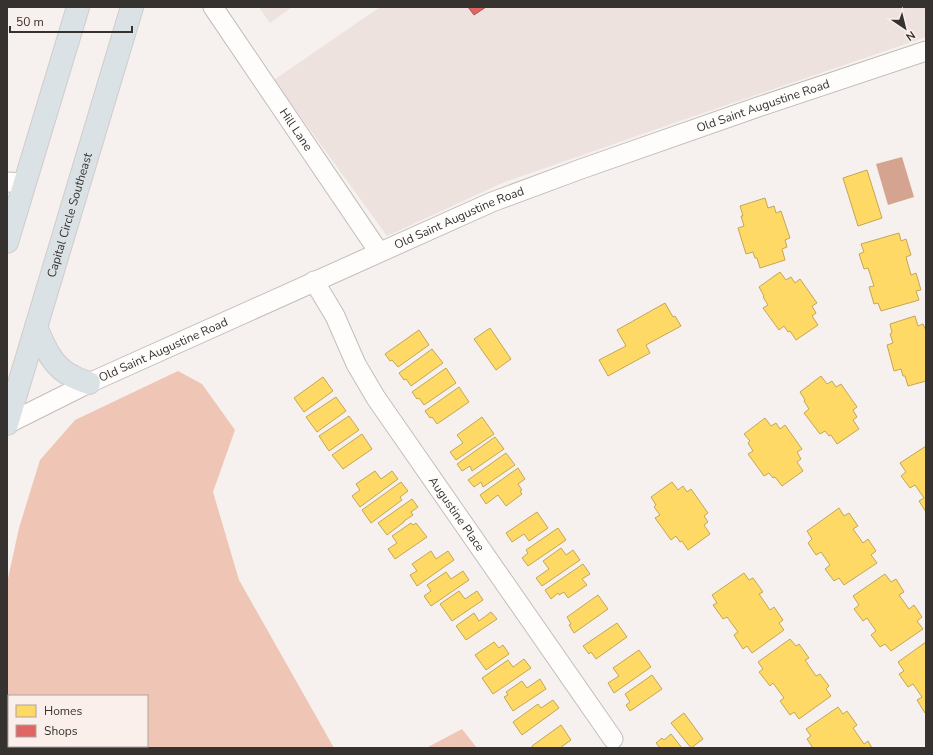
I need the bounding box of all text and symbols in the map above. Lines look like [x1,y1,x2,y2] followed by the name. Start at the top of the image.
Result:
[10,8,132,34] scale bar
[885,8,925,48] north arrow
[16,14,44,30] text: 50 m
[903,27,918,44] text: N
[694,76,832,136] street label: Old Saint Augustine Road
[276,105,316,154] street label: Hill Lane
[43,150,96,279] street label: Capital Circle Southeast
[392,183,526,253] street label: Old Saint Augustine Road
[96,314,230,386] street label: Old Saint Augustine Road
[425,474,488,555] street label: Augustine Place
[8,695,148,747] legend
[44,703,82,719] text: Homes
[44,723,78,739] text: Shops

